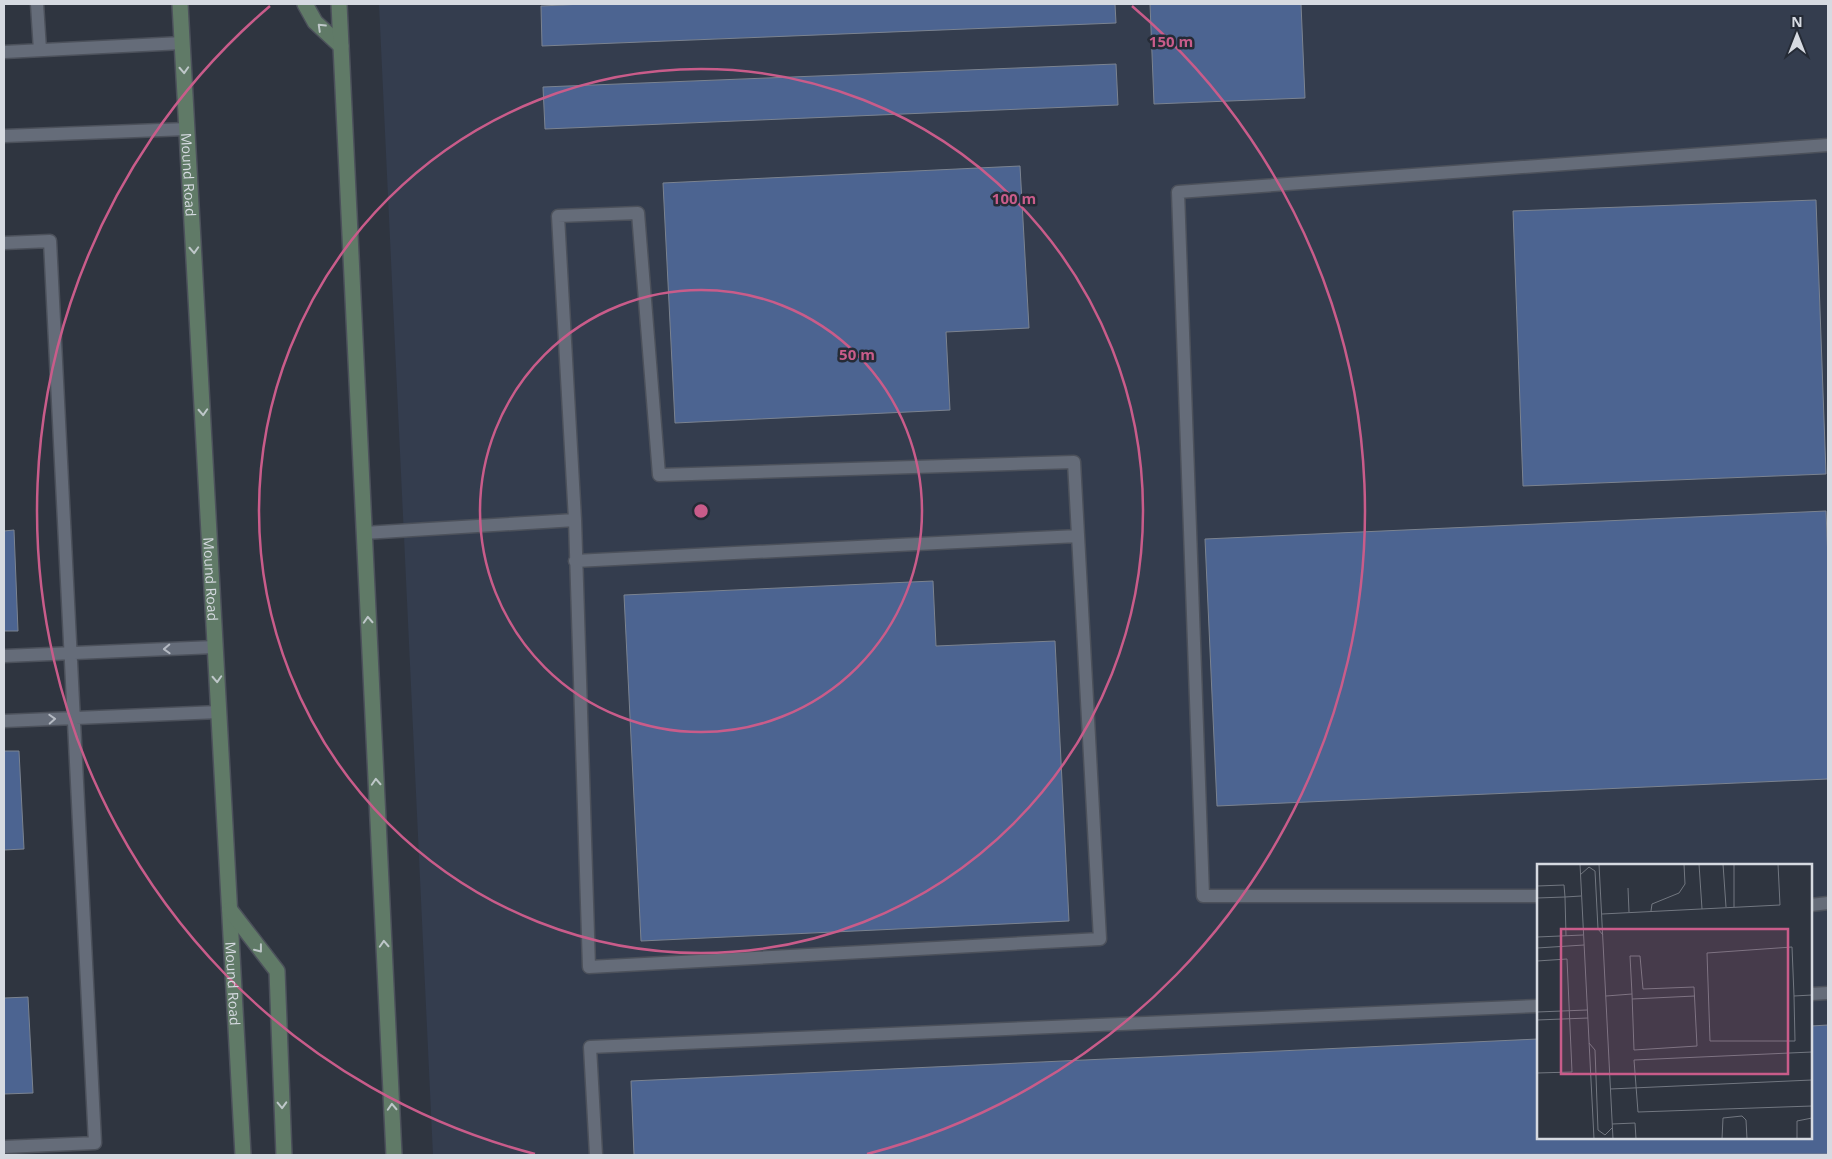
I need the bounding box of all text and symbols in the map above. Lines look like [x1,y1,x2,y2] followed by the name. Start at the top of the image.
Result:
[1772,10,1822,60] north arrow
[1791,12,1803,31] text: N
[318,23,327,32] one-way arrow
[1149,31,1193,51] text: 150 m
[178,66,189,74] one-way arrow
[178,132,201,217] street label: Mound Road
[992,188,1036,208] text: 100 m
[188,246,199,254] one-way arrow
[839,344,875,364] text: 50 m
[197,408,208,416] one-way arrow
[692,502,710,520] centre of rings
[200,537,223,622] street label: Mound Road
[363,615,374,623] one-way arrow
[162,644,170,655] one-way arrow
[212,675,223,683] one-way arrow
[49,714,57,725] one-way arrow
[371,778,382,786] one-way arrow
[1537,864,1812,1139] inset map
[379,940,390,948] one-way arrow
[222,941,245,1026] street label: Mound Road
[254,943,262,952] one-way arrow
[277,1102,288,1110] one-way arrow
[387,1102,397,1110] one-way arrow

